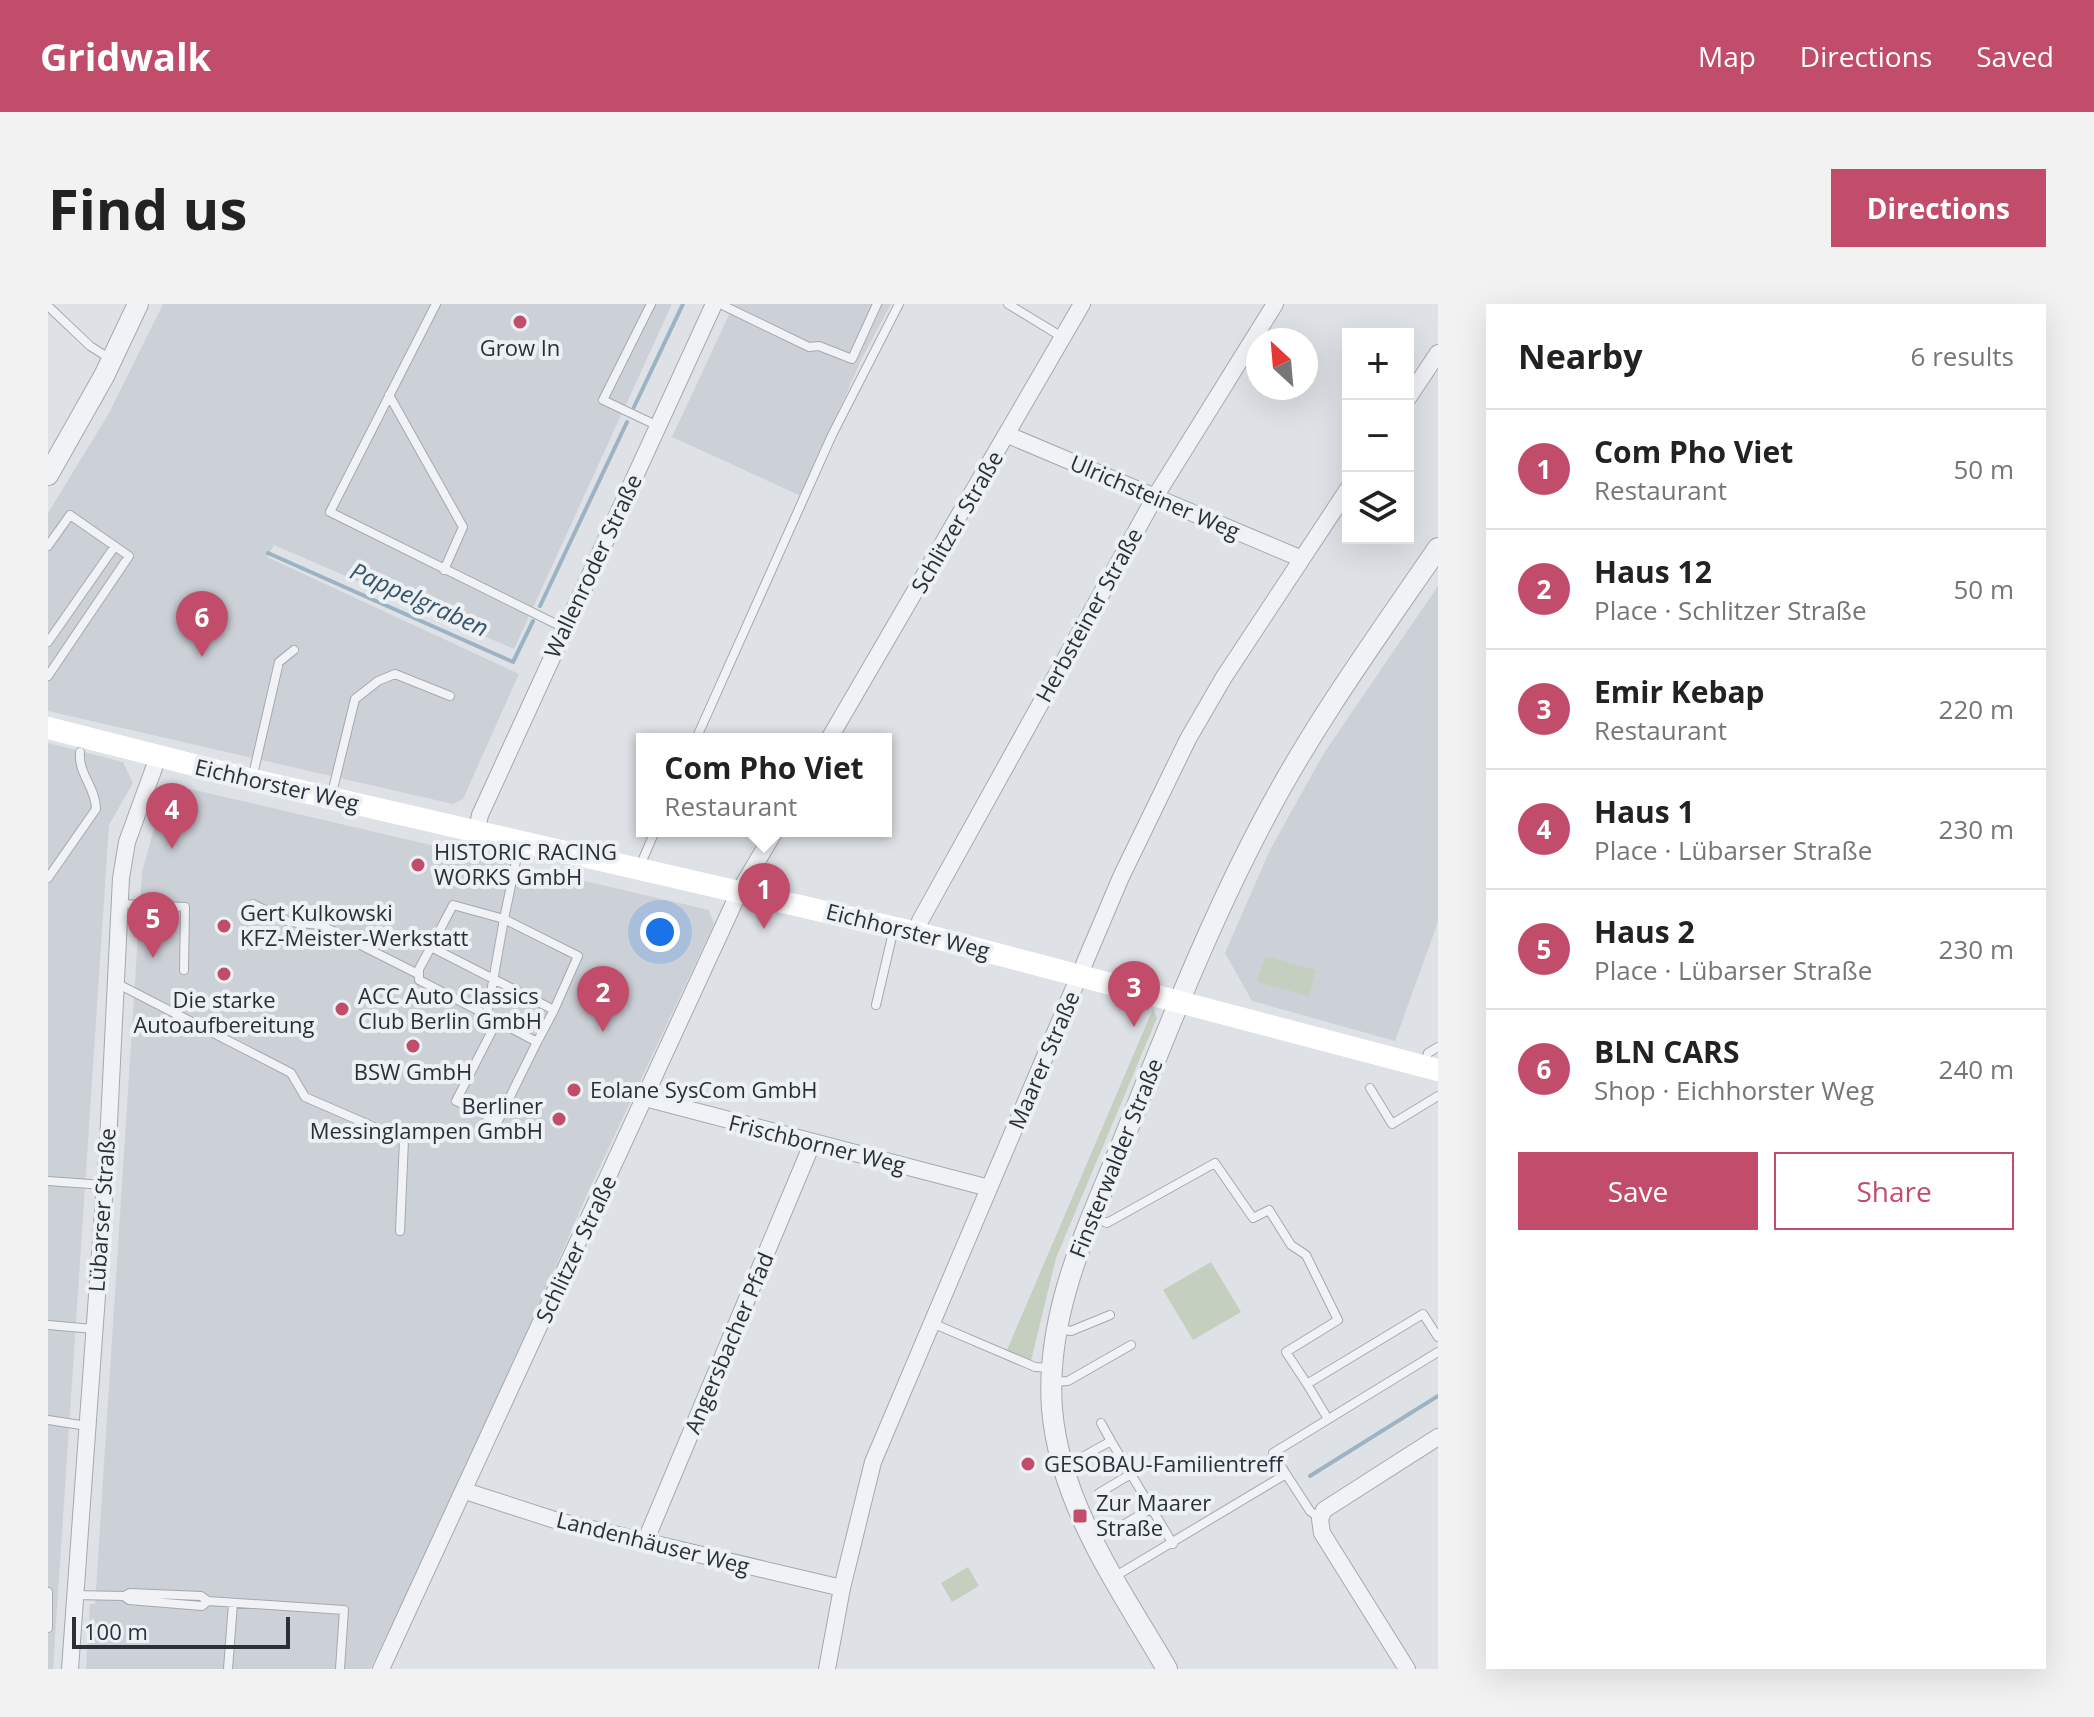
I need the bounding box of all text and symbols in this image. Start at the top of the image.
text: Gridwalk [40,30,211,82]
text: Map [1698,37,1756,75]
text: Directions [1800,37,1932,75]
text: Saved [1976,37,2054,75]
button: Directions [1831,169,2046,247]
text: Find us [48,170,247,246]
marker: Grow In [511,313,529,331]
north arrow [1246,328,1318,400]
map controls [1342,328,1414,544]
button: + [1342,328,1414,400]
place label: Grow In [480,332,560,362]
text: Nearby [1518,333,1643,379]
text: 6 results [1911,338,2014,374]
button: − [1342,400,1414,472]
text: Com Pho Viet [1594,431,1793,472]
street label: Schlitzer Straße [903,445,1009,598]
street label: Ulrichsteiner Weg [1066,447,1245,545]
text: 1 [1537,451,1551,487]
text: 50 m [1953,451,2014,487]
street label: Wallenroder Straße [536,469,648,662]
button: layers [1342,472,1414,544]
text: Restaurant [1594,472,1727,508]
street label: Herbsteiner Straße [1028,522,1149,707]
text: Haus 12 [1594,551,1712,592]
water label: Pappelgraben [345,553,494,644]
text: 2 [1537,571,1551,607]
text: 50 m [1953,571,2014,607]
pin: 6 [176,591,228,657]
text: Place · Schlitzer Straße [1594,592,1867,628]
text: Emir Kebap [1594,671,1765,712]
text: 3 [1537,691,1551,727]
text: 220 m [1939,691,2014,727]
text: Restaurant [1594,712,1727,748]
popup [636,733,892,837]
text: Com Pho Viet [664,747,864,788]
street label: Eichhorster Weg [192,751,362,817]
pin: 4 [146,783,198,849]
text: Restaurant [664,788,797,824]
text: Haus 1 [1594,791,1695,832]
text: 4 [1537,811,1551,847]
text: 230 m [1939,811,2014,847]
text: Place · Lübarser Straße [1594,832,1872,868]
place label: HISTORIC RACING WORKS GmbH [434,836,617,891]
marker: HISTORIC RACING WORKS GmbH [409,856,427,874]
pin: 1 [738,863,790,929]
pin: 5 [127,892,179,958]
street label: Eichhorster Weg [823,895,993,965]
place label: Gert Kulkowski KFZ-Meister-Werkstatt [240,897,469,952]
text: Haus 2 [1594,911,1695,952]
your location [640,912,680,952]
marker: Gert Kulkowski KFZ-Meister-Werkstatt [215,917,233,935]
text: 5 [1537,931,1551,967]
text: 230 m [1939,931,2014,967]
text: Place · Lübarser Straße [1594,952,1872,988]
pin: 3 [1108,961,1160,1027]
marker: Die starke Autoaufbereitung [215,965,233,983]
pin: 2 [577,966,629,1032]
place label: ACC Auto Classics Club Berlin GmbH [358,980,542,1035]
place label: Die starke Autoaufbereitung [133,984,315,1039]
street label: Maarer Straße [1000,986,1086,1133]
marker: ACC Auto Classics Club Berlin GmbH [333,1000,351,1018]
text: BLN CARS [1594,1031,1739,1072]
marker: BSW GmbH [404,1037,422,1055]
text: 6 [1537,1051,1551,1087]
text: 240 m [1939,1051,2014,1087]
street label: Finsterwalder Straße [1061,1053,1169,1262]
place label: BSW GmbH [354,1056,472,1086]
text: Shop · Eichhorster Weg [1594,1072,1874,1108]
place label: Eolane SysCom GmbH [590,1074,818,1104]
marker: Eolane SysCom GmbH [565,1081,583,1099]
place label: Berliner Messinglampen GmbH [310,1090,543,1145]
street label: Frischborner Weg [726,1107,909,1180]
marker: Berliner Messinglampen GmbH [550,1110,568,1128]
street label: Lübarser Straße [80,1127,122,1293]
button: Save [1518,1152,1758,1230]
button: Share [1774,1152,2014,1230]
street label: Schlitzer Straße [528,1170,622,1327]
street label: Angersbacher Pfad [676,1247,780,1438]
place label: GESOBAU-Familientreff [1044,1448,1284,1478]
marker: GESOBAU-Familientreff [1019,1455,1037,1473]
place label: Zur Maarer Straße [1096,1487,1211,1542]
street label: Landenhäuser Weg [554,1504,753,1581]
marker: Zur Maarer Straße [1071,1507,1089,1525]
scale bar [72,1613,290,1649]
text: 100 m [84,1616,148,1646]

